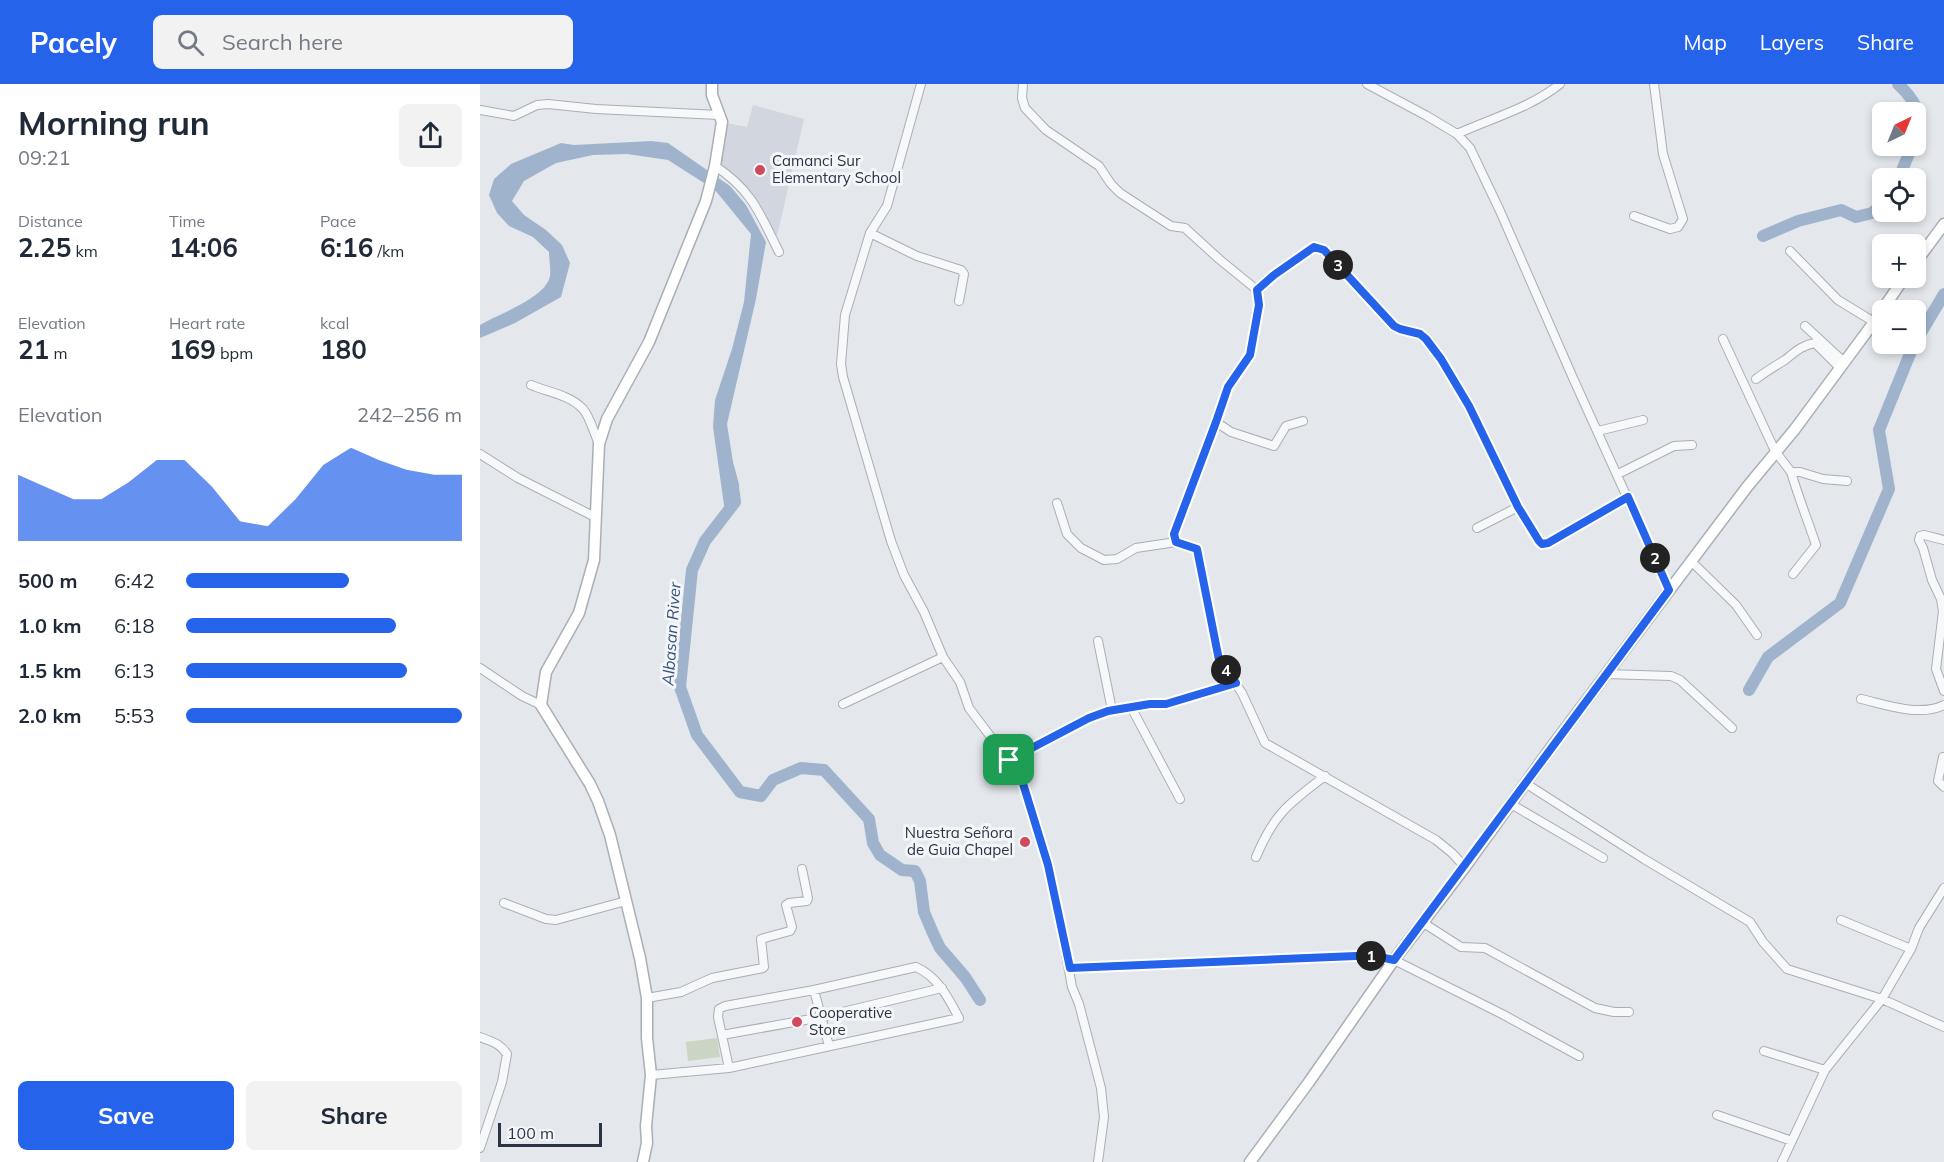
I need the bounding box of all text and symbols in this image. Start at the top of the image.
search box [153,15,573,69]
text: Pacely [30,25,117,60]
icon: search [174,26,207,59]
text: Search here [222,28,343,56]
text: Map [1684,29,1727,55]
text: Layers [1760,29,1824,55]
text: Share [1857,29,1914,55]
text: Morning run [18,102,210,143]
north arrow [1872,102,1926,156]
map controls [1872,102,1926,354]
button: share [399,104,462,167]
text: 09:21 [18,145,71,170]
place label: Camanci Sur Elementary School [772,151,901,187]
marker: Camanci Sur Elementary School [753,163,767,177]
button: locate [1872,168,1926,222]
text: Distance [18,211,83,231]
text: Time [169,211,205,231]
text: Pace [320,211,356,231]
text: 2.25 [18,231,71,264]
text: 14:06 [169,231,238,264]
text: 6:16 [320,231,373,264]
button: + [1872,234,1926,288]
text: km [71,241,98,261]
text: /km [373,241,404,261]
pin: 3 [1323,250,1353,280]
text: 3 [1333,255,1343,275]
button: − [1872,300,1926,354]
text: Elevation [18,313,86,333]
text: Heart rate [169,313,245,333]
text: kcal [320,313,349,333]
text: 21 [18,333,49,366]
text: 169 [169,333,216,366]
text: 180 [320,333,367,366]
text: m [49,343,67,363]
text: bpm [216,343,253,363]
text: Elevation [18,402,103,427]
text: 242–256 m [357,402,462,427]
pin: 2 [1640,543,1670,573]
text: 2 [1650,548,1660,568]
text: 500 m [18,568,77,593]
text: 6:42 [114,568,155,593]
water label: Albasan River [657,580,685,687]
text: 1.0 km [18,613,81,638]
text: 6:18 [114,613,155,638]
pin: 4 [1211,655,1241,685]
text: 1.5 km [18,658,81,683]
text: 6:13 [114,658,155,683]
text: 4 [1221,660,1231,680]
text: 2.0 km [18,703,81,728]
text: 5:53 [114,703,155,728]
pin [983,734,1034,785]
icon: arrive [992,743,1025,776]
place label: Nuestra Señora de Guia Chapel [905,823,1013,859]
marker: Nuestra Señora de Guia Chapel [1018,835,1032,849]
pin: 1 [1356,941,1386,971]
text: 1 [1366,946,1376,966]
place label: Cooperative Store [809,1003,892,1039]
marker: Cooperative Store [790,1015,804,1029]
button: Save [18,1081,234,1150]
button: Share [246,1081,462,1150]
scale bar [498,1120,602,1148]
text: 100 m [507,1123,554,1143]

